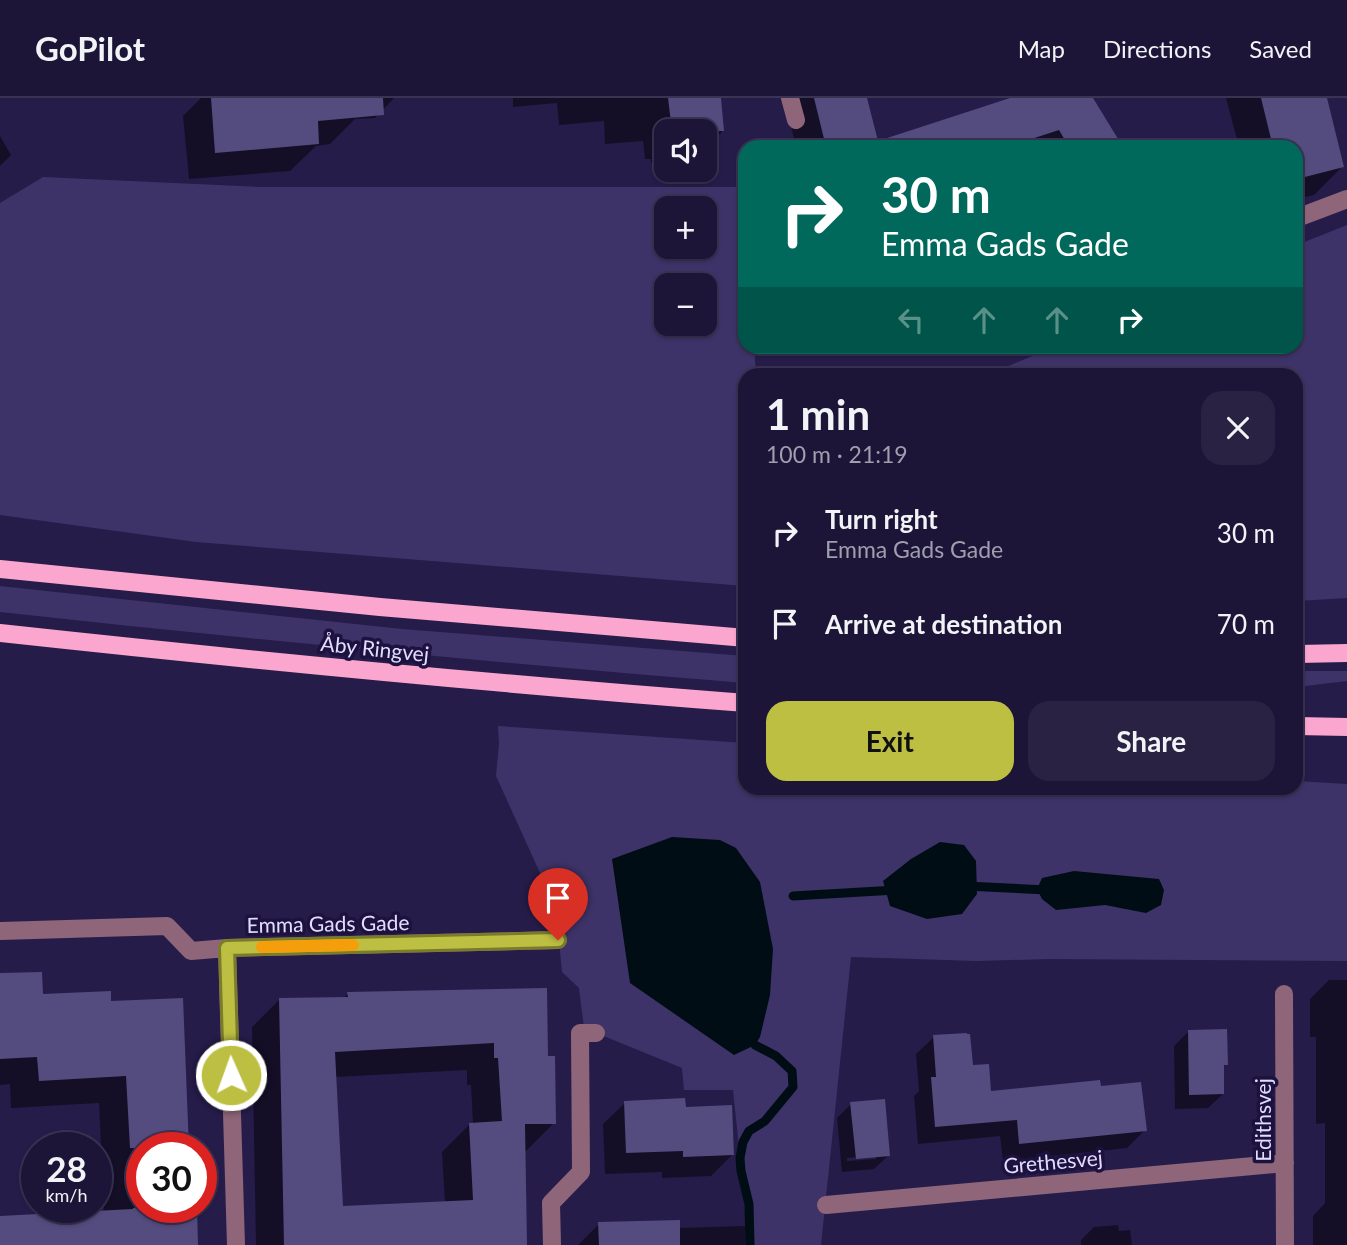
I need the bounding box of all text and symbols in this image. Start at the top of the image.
text: GoPilot [35,28,145,68]
text: Map [1018,34,1065,63]
text: Directions [1103,34,1211,63]
text: Saved [1249,34,1312,63]
map controls [654,119,717,336]
button: sound [654,119,717,182]
text: 30 m [881,165,991,223]
icon: right [766,168,857,259]
button: + [654,196,717,259]
text: Emma Gads Gade [881,224,1129,263]
button: − [654,273,717,336]
icon: left [892,301,930,339]
icon: ahead [965,301,1003,339]
icon: ahead [1038,301,1076,339]
icon: right [1111,301,1149,339]
text: 1 min [766,389,870,439]
button: close [1201,391,1275,465]
text: 100 m · 21:19 [766,440,908,468]
text: Turn right [825,503,938,535]
icon: right [766,514,804,552]
text: 30 m [1217,517,1275,549]
text: Emma Gads Gade [825,535,1003,563]
icon: arrive [766,605,804,643]
text: Arrive at destination [825,608,1062,640]
text: 70 m [1217,608,1275,640]
street label: Åby Ringvej [320,630,430,666]
button: Exit [766,701,1014,781]
button: Share [1028,701,1275,781]
pin [528,868,588,940]
icon: arrive [539,879,577,917]
street label: Emma Gads Gade [246,909,410,937]
position arrow [194,1038,268,1112]
street label: Edithsvej [1250,1078,1275,1162]
speed limit sign: 30 [126,1132,217,1223]
street label: Grethesvej [1002,1144,1104,1178]
text: 28 [46,1147,87,1189]
text: km/h [45,1184,88,1206]

